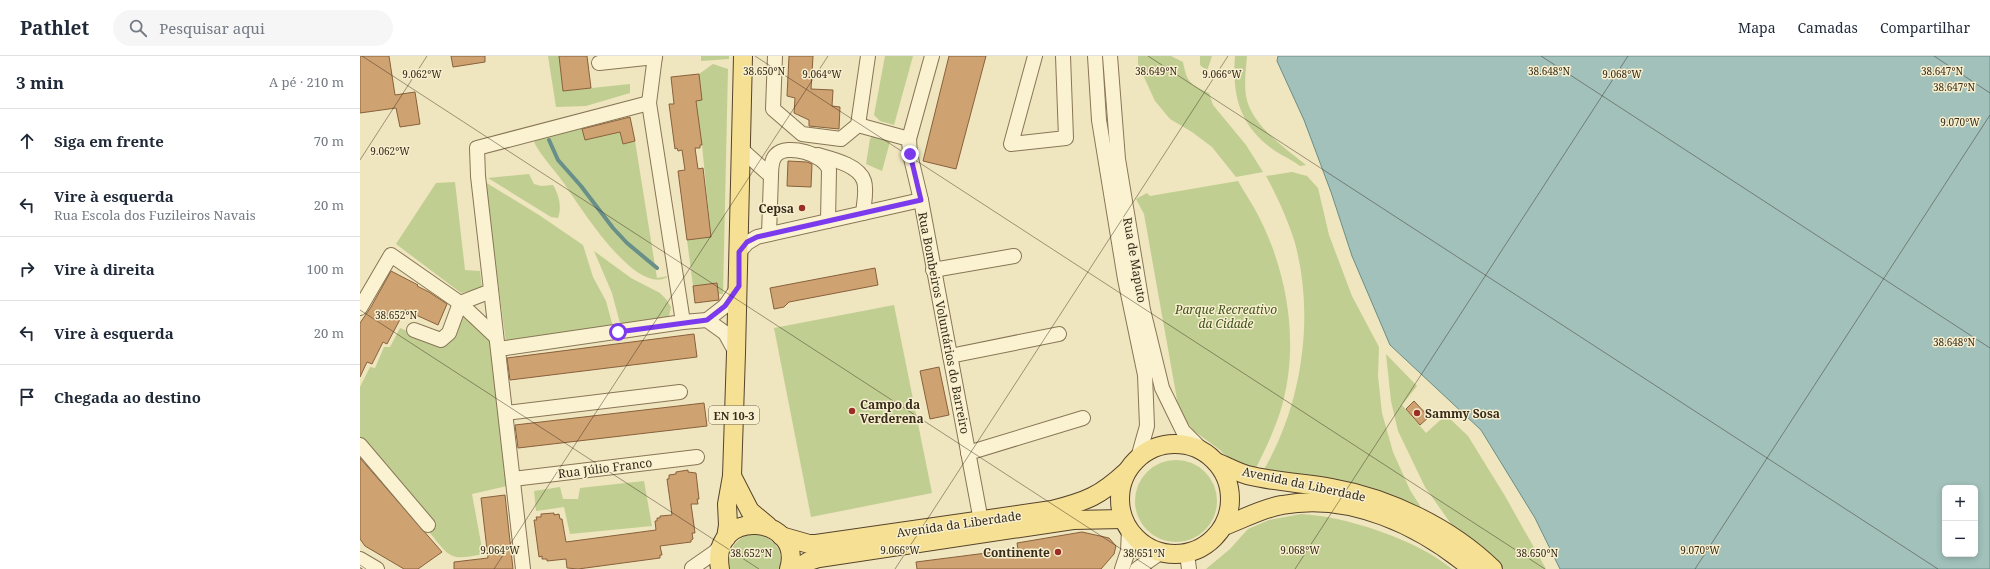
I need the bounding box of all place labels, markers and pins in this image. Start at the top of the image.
place label: Cepsa [758,200,794,217]
marker: Cepsa [797,203,807,213]
place label: Campo da Verderena [860,396,924,427]
place label: Sammy Sosa [1425,405,1500,422]
marker: Campo da Verderena [847,406,857,416]
marker: Sammy Sosa [1412,408,1422,418]
place label: Continente [983,544,1050,561]
marker: Continente [1053,547,1063,557]

